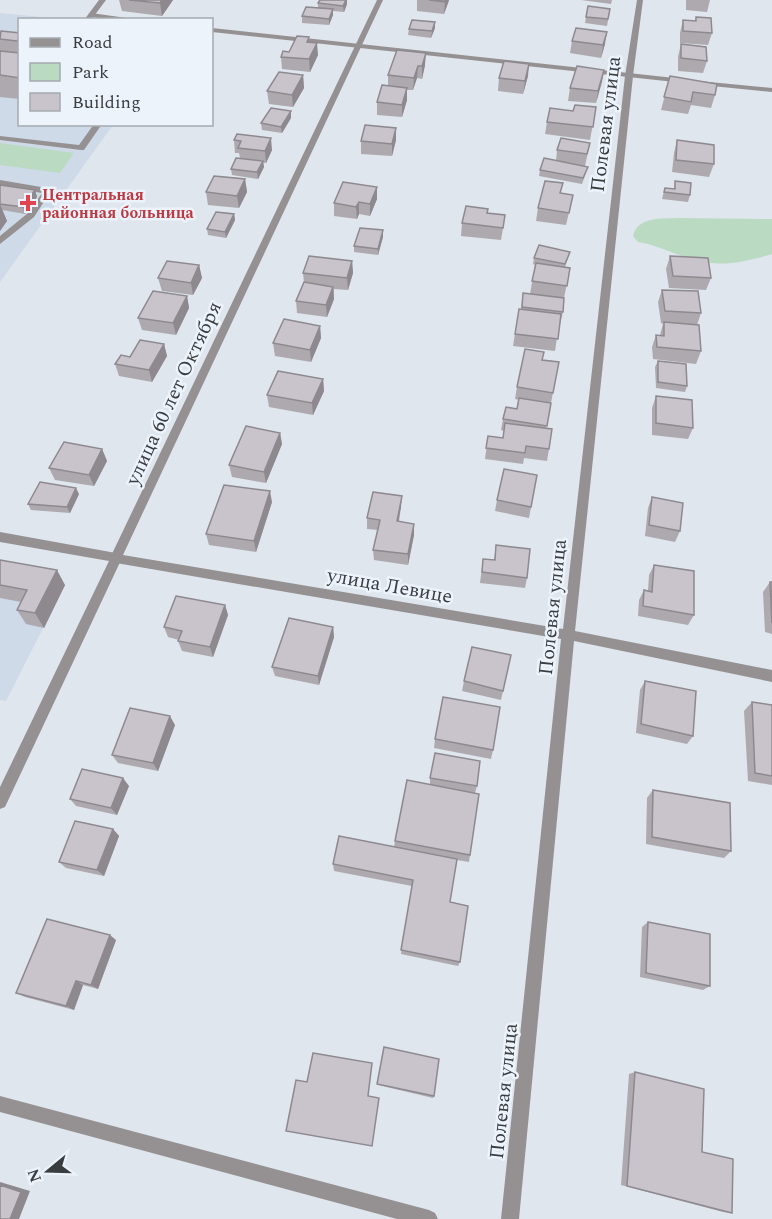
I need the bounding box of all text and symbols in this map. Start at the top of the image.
legend [18,18,213,126]
text: Road [72,29,113,56]
street label: Полевая улица [583,54,629,194]
text: Park [72,59,109,86]
text: Building [72,89,141,116]
place label: Центральная районная больница [42,183,195,225]
marker: Центральная районная больница [19,194,37,212]
street label: улица 60 лет Октября [118,297,230,491]
street label: Полевая улица [531,537,575,677]
street label: улица Левице [324,560,455,612]
street label: Полевая улица [482,1021,526,1161]
north arrow [18,1141,78,1201]
text: N [21,1165,48,1186]

